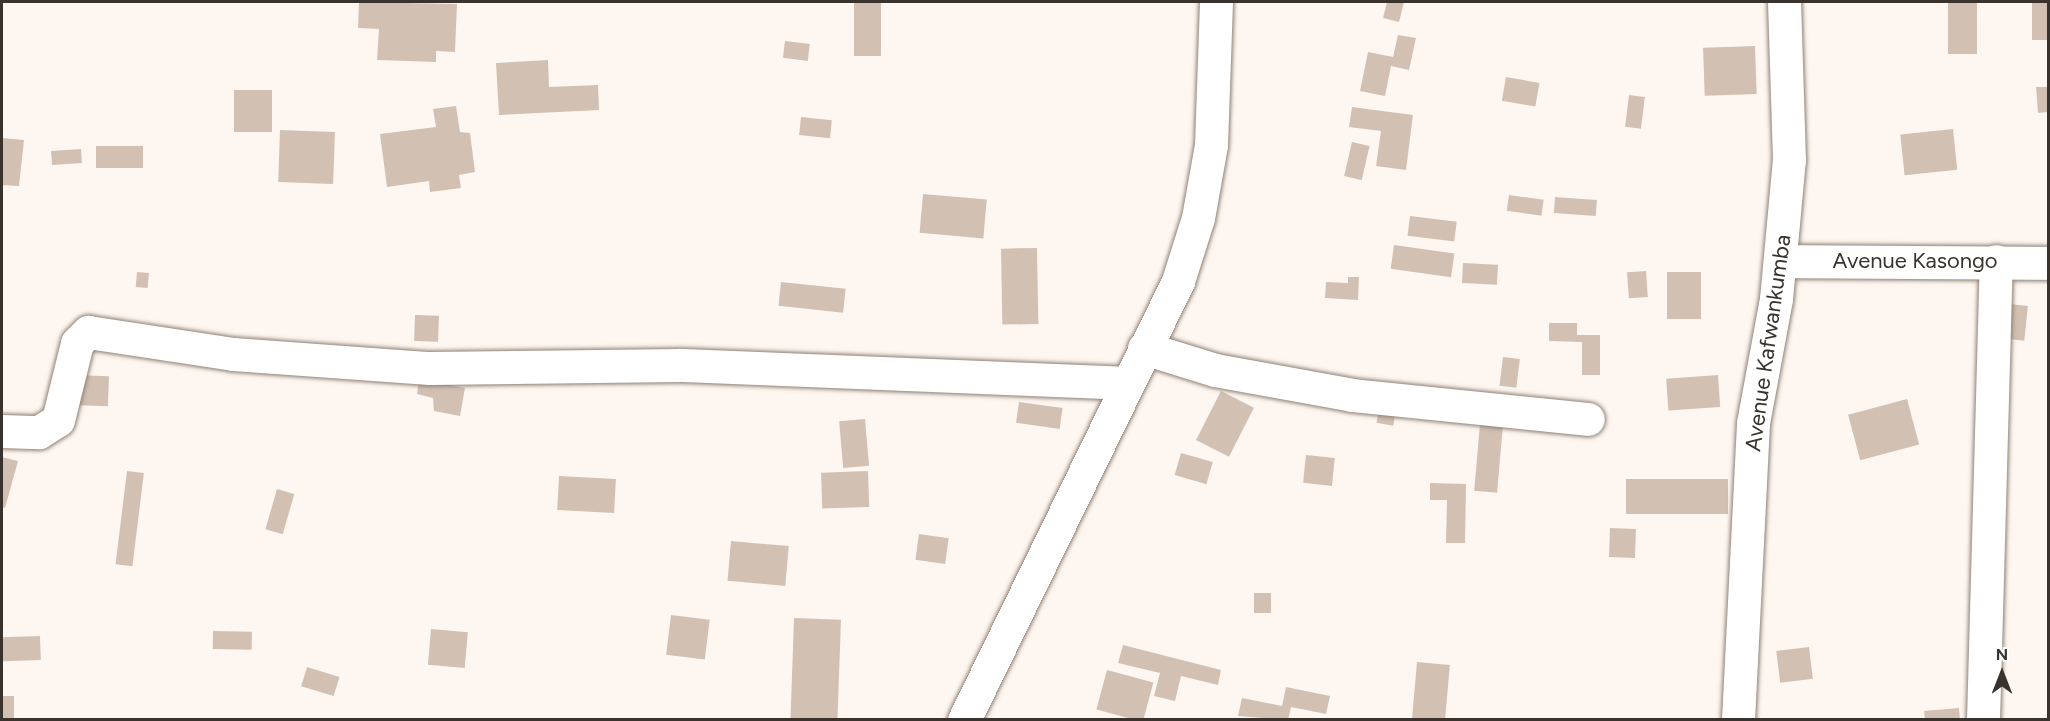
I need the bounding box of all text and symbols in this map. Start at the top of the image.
street label: Avenue Kafwankumba [1740,233,1796,453]
street label: Avenue Kasongo [1832,248,1998,274]
north arrow [1972,643,2032,703]
text: N [1996,645,2008,664]

